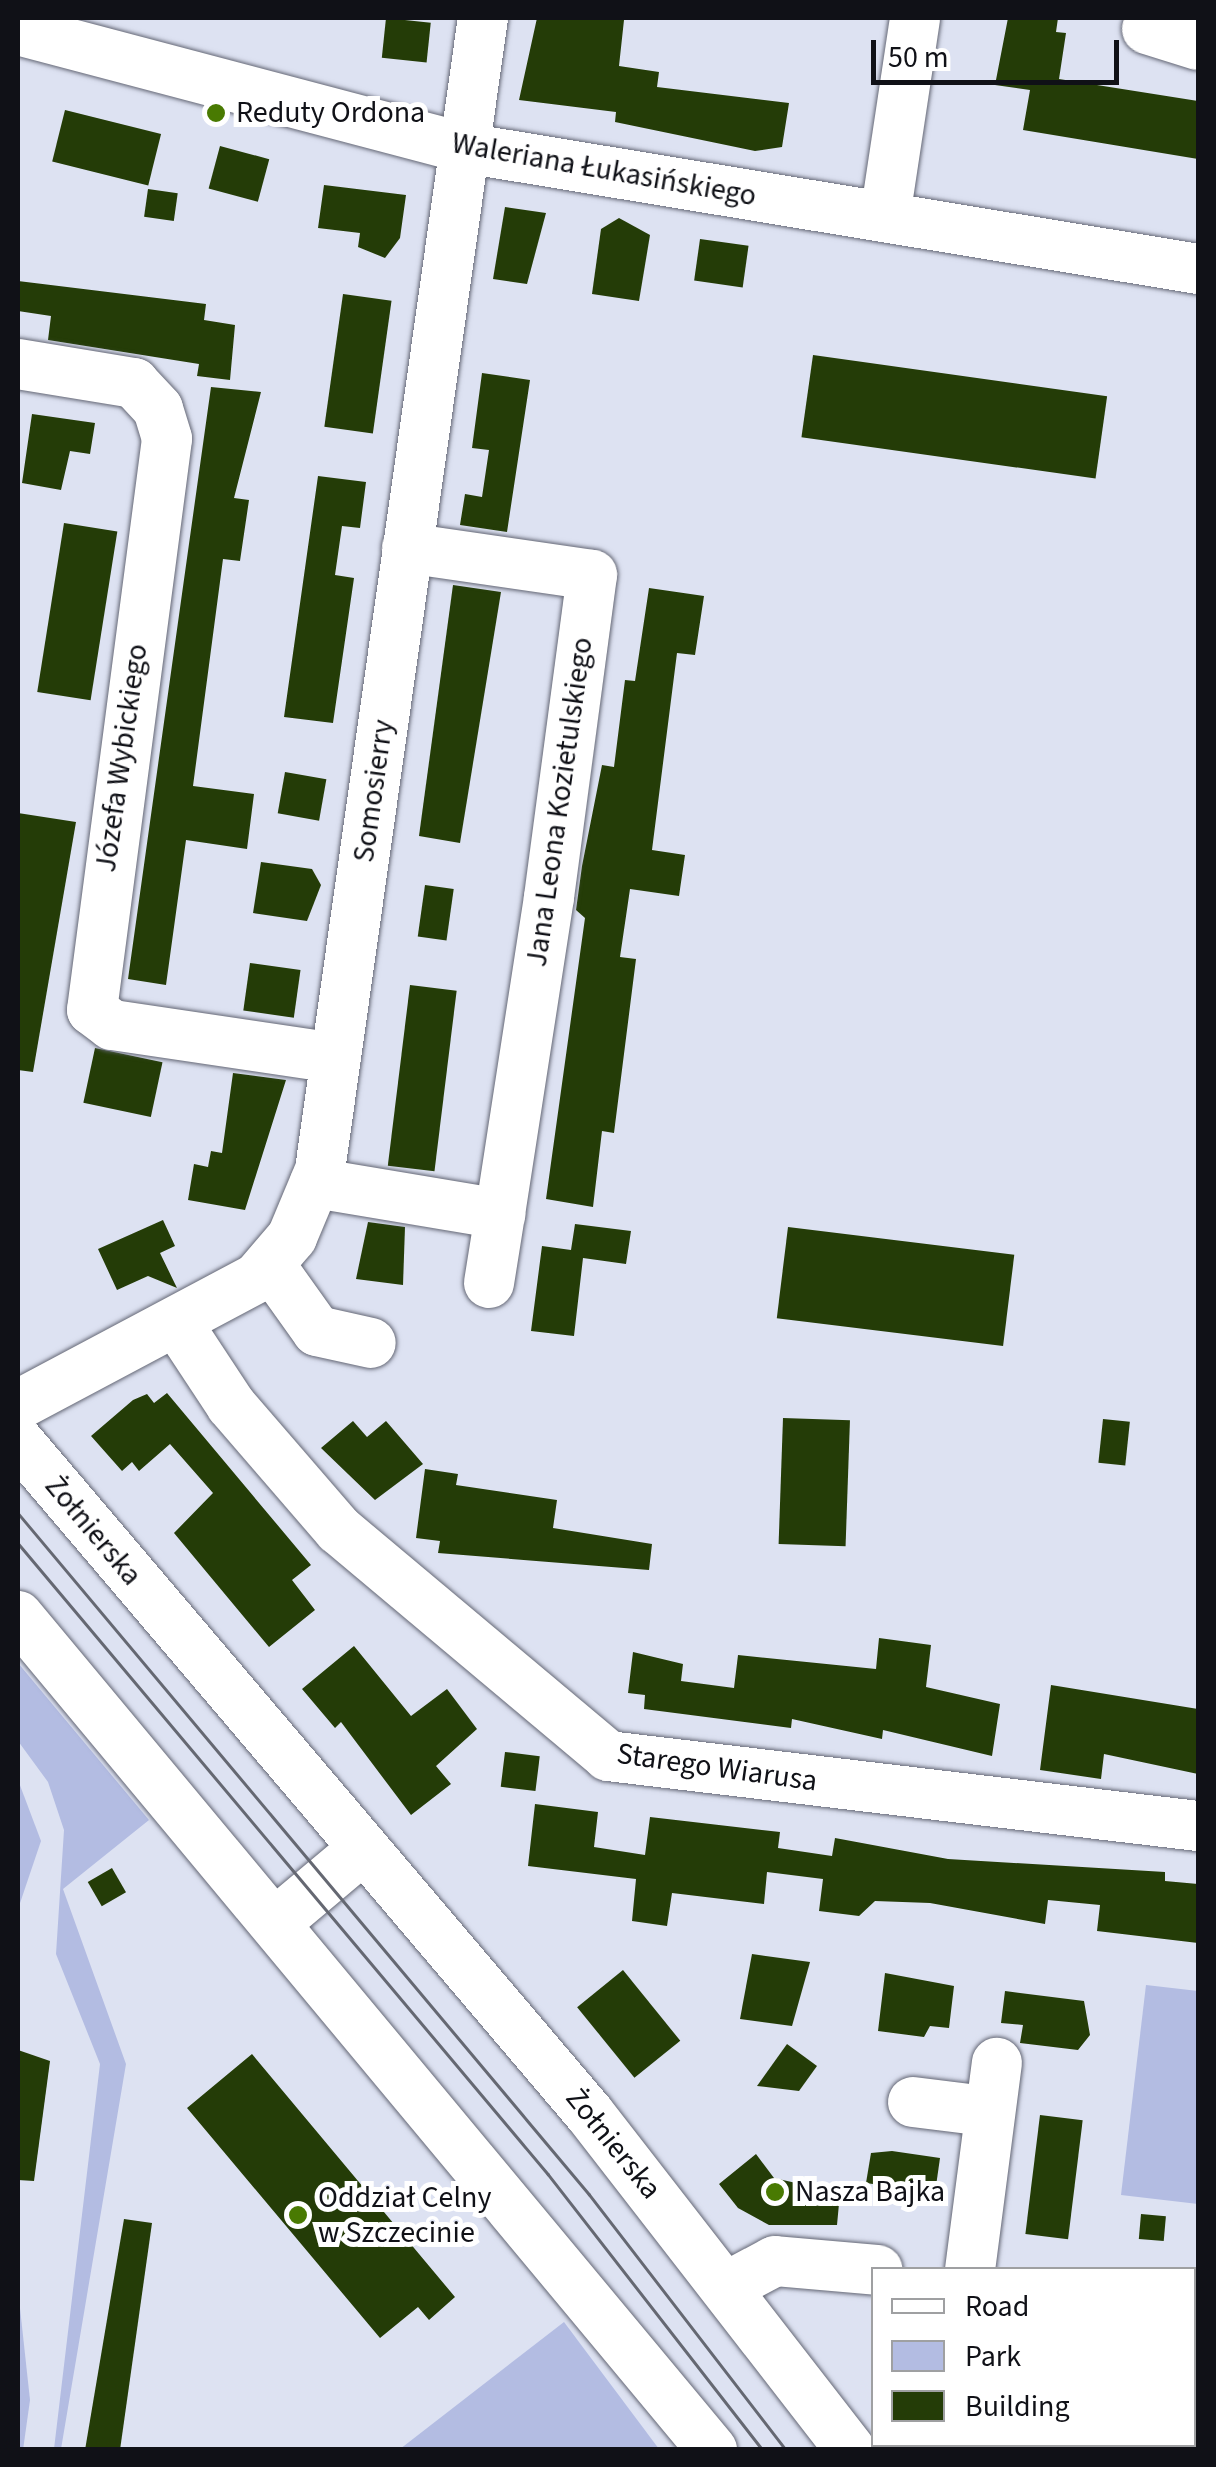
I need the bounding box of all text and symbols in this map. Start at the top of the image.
scale bar [876,20,1124,82]
text: 50 m [888,36,949,79]
place label: Reduty Ordona [236,95,425,131]
marker: Reduty Ordona [205,102,227,124]
street label: Waleriana Łukasińskiego [449,125,759,215]
street label: Jana Leona Kozietulskiego [519,635,601,969]
street label: Józefa Wybickiego [88,642,156,874]
street label: Somosierry [346,717,402,865]
street label: Żołnierska [37,1469,149,1593]
street label: Starego Wiarusa [614,1736,820,1800]
street label: Żołnierska [557,2081,669,2207]
place label: Nasza Bajka [795,2174,945,2210]
place label: Oddział Celny w Szczecinie [318,2180,491,2250]
marker: Nasza Bajka [764,2181,786,2203]
marker: Oddział Celny w Szczecinie [287,2204,309,2226]
legend [871,2267,1196,2447]
text: Road [965,2285,1029,2328]
text: Park [965,2335,1021,2378]
text: Building [965,2385,1070,2428]

